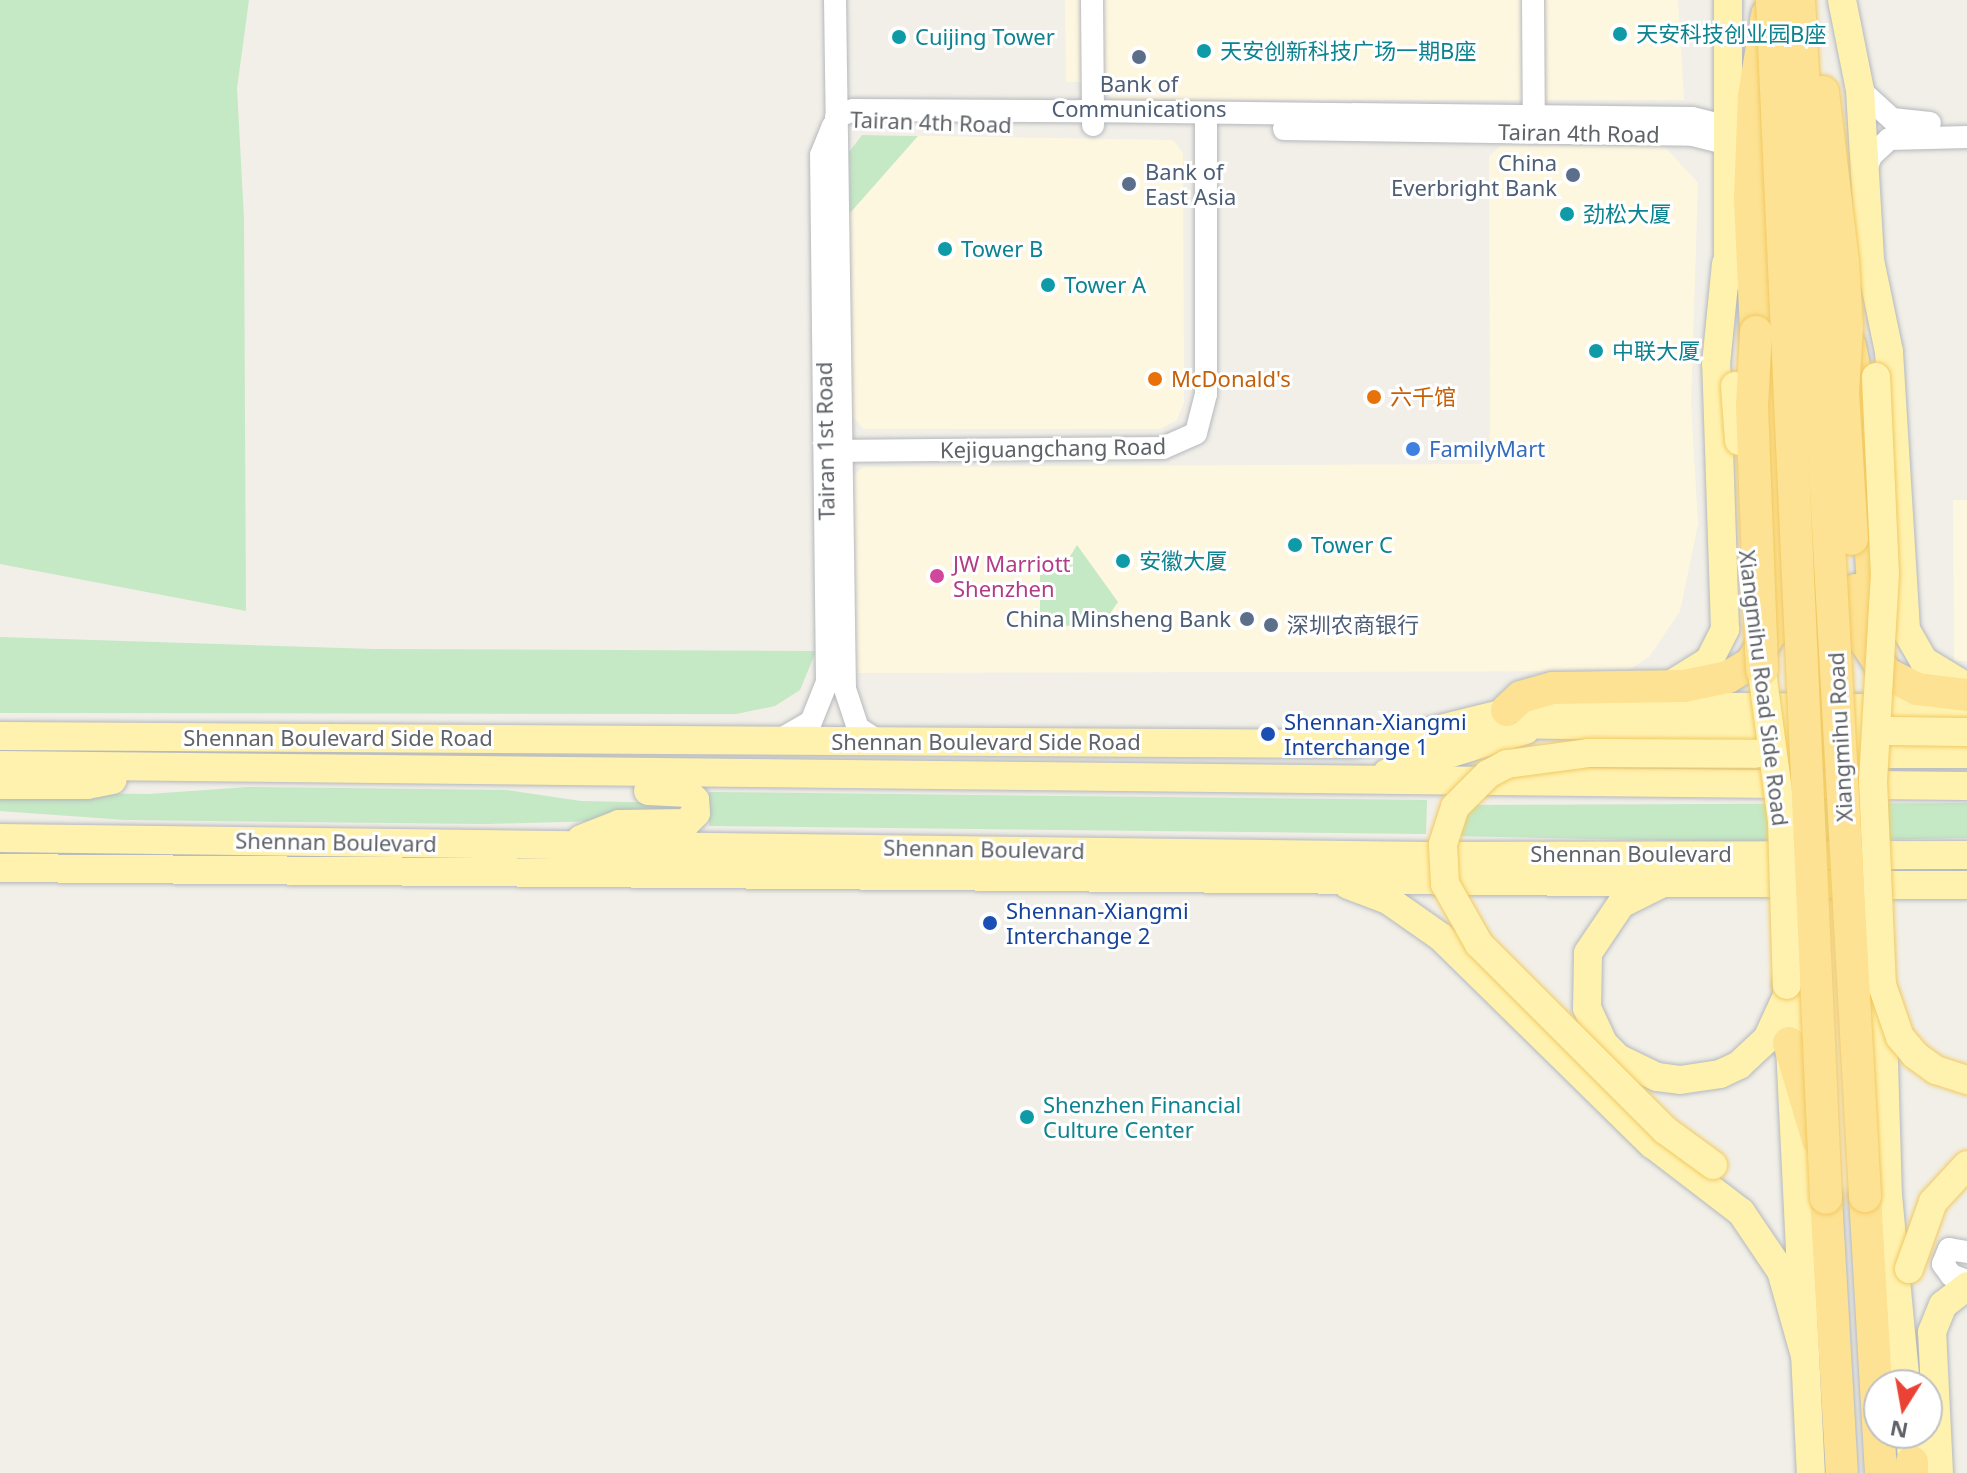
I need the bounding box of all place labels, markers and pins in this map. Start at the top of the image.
place label: 天安科技创业园B座 [1636,21,1826,47]
place label: Cuijing Tower [915,24,1055,50]
marker: 天安科技创业园B座 [1611,25,1629,43]
marker: Cuijing Tower [890,28,908,46]
place label: 天安创新科技广场一期B座 [1220,38,1476,64]
marker: 天安创新科技广场一期B座 [1195,42,1213,60]
marker: Bank of Communications [1130,48,1148,66]
place label: Bank of Communications [1051,70,1227,122]
place label: China Everbright Bank [1391,149,1557,200]
place label: Bank of East Asia [1145,158,1236,210]
marker: China Everbright Bank [1564,166,1582,184]
marker: Bank of East Asia [1120,175,1138,193]
place label: 劲松大厦 [1583,201,1671,227]
marker: 劲松大厦 [1558,205,1576,223]
place label: Tower B [961,236,1043,262]
marker: Tower B [936,240,954,258]
place label: Tower A [1064,272,1146,298]
marker: Tower A [1039,276,1057,294]
place label: 中联大厦 [1612,338,1700,364]
marker: 中联大厦 [1587,342,1605,360]
place label: McDonald's [1171,366,1291,392]
marker: McDonald's [1146,370,1164,388]
place label: 六千馆 [1390,384,1456,410]
marker: 六千馆 [1365,388,1383,406]
place label: FamilyMart [1429,436,1545,462]
marker: FamilyMart [1404,440,1422,458]
place label: Tower C [1311,532,1393,558]
marker: Tower C [1286,536,1304,554]
place label: 安徽大厦 [1139,548,1227,574]
place label: JW Marriott Shenzhen [953,550,1071,602]
marker: 安徽大厦 [1114,552,1132,570]
marker: JW Marriott Shenzhen [928,567,946,585]
place label: China Minsheng Bank [1006,606,1231,632]
marker: China Minsheng Bank [1238,610,1256,628]
place label: 深圳农商银行 [1287,612,1419,638]
marker: 深圳农商银行 [1262,616,1280,634]
place label: Shennan-Xiangmi Interchange 1 [1284,708,1467,760]
marker: Shennan-Xiangmi Interchange 1 [1259,725,1277,743]
place label: Shennan-Xiangmi Interchange 2 [1006,897,1189,948]
marker: Shennan-Xiangmi Interchange 2 [981,914,999,932]
place label: Shenzhen Financial Culture Center [1043,1091,1241,1142]
marker: Shenzhen Financial Culture Center [1018,1108,1036,1126]

